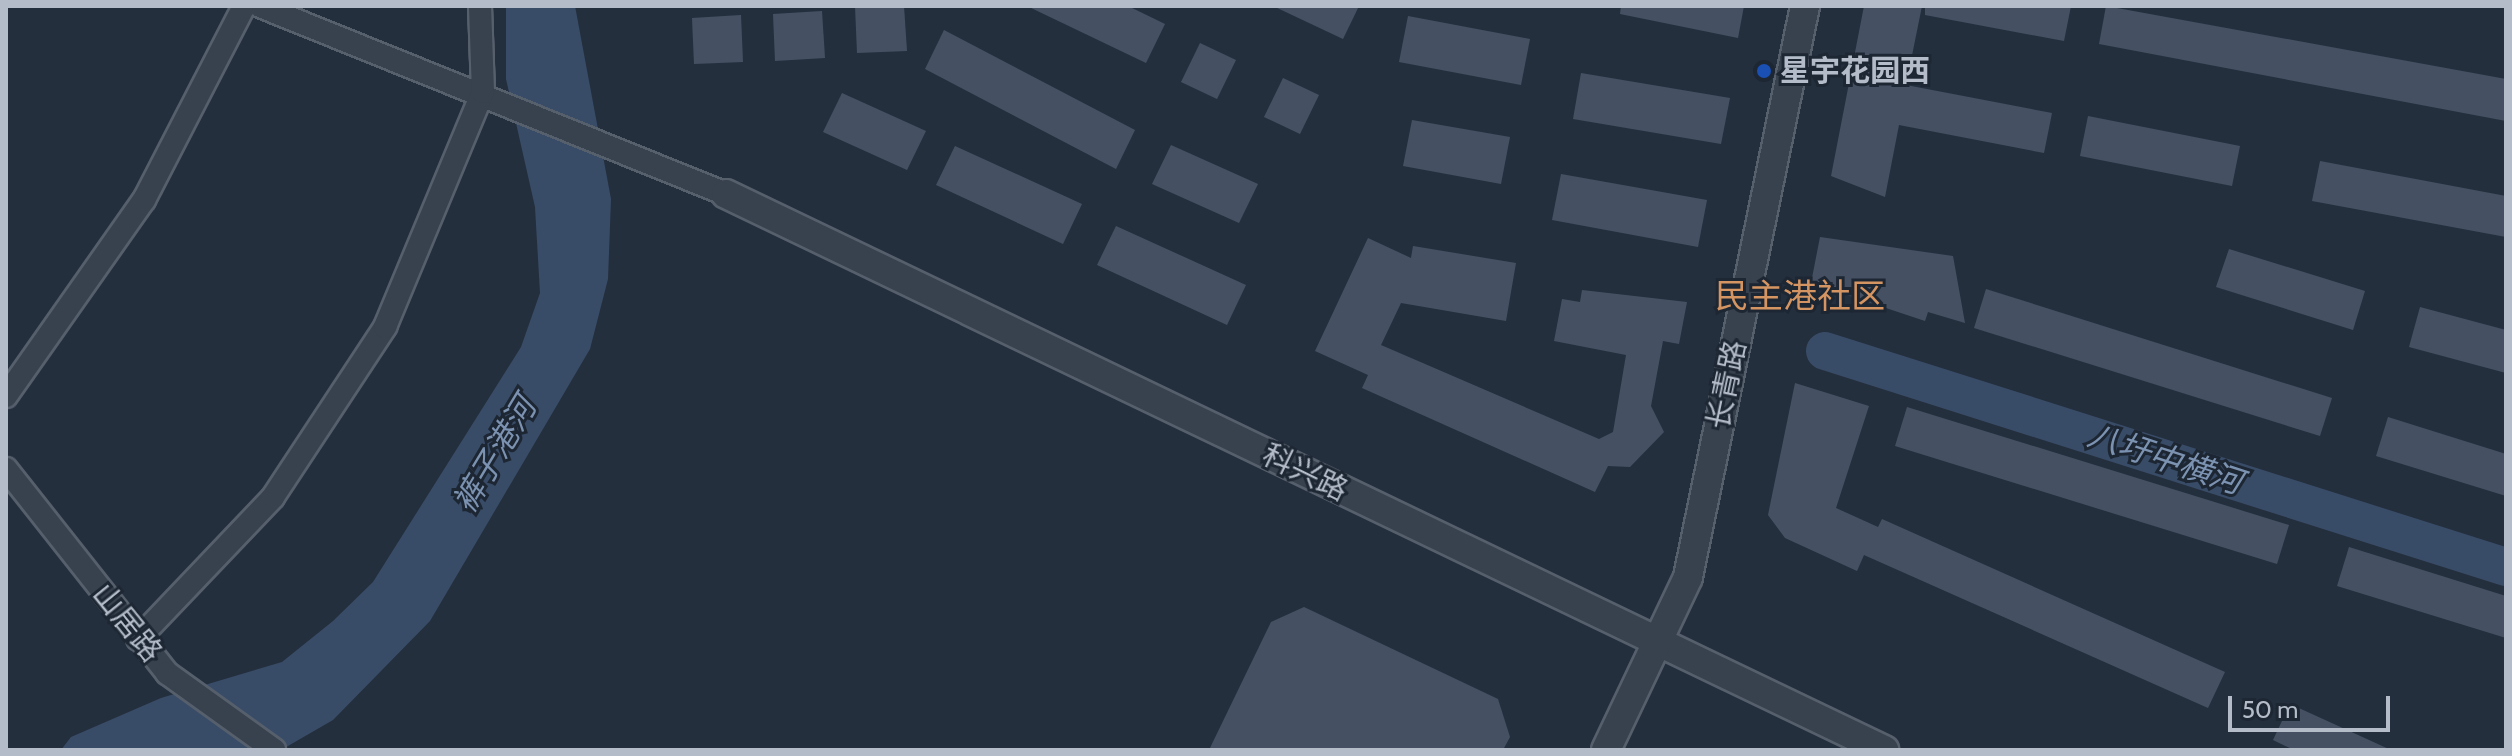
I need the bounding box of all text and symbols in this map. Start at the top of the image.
place label: 星宇花园西 [1780,53,1930,89]
marker: 星宇花园西 [1755,62,1773,80]
district label: 民主港社区 [1715,277,1885,317]
street label: 长青路 [1700,337,1754,433]
water label: 裤子港河 [446,390,544,520]
water label: 八圩中横河 [2083,416,2247,502]
street label: 科兴路 [1257,437,1353,509]
street label: 山居路 [85,577,169,669]
scale bar [2232,680,2394,730]
text: 50 m [2242,695,2298,724]

